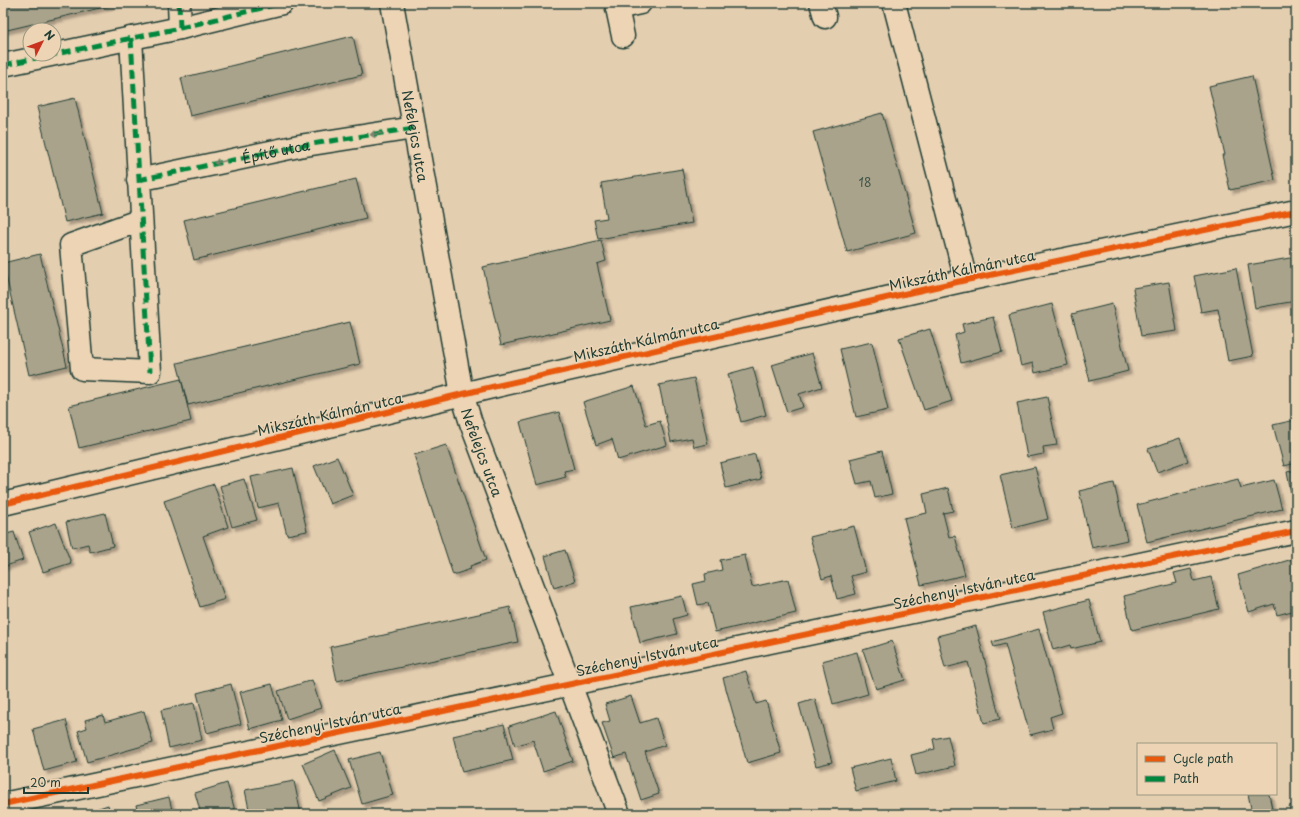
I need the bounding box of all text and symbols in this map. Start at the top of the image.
north arrow [22,22,62,62]
text: N [41,26,59,44]
street label: Nefelejcs utca [397,88,434,184]
one-way arrow [369,130,382,138]
street label: Építő utca [240,134,312,168]
one-way arrow [214,159,227,167]
house number: 18 [859,173,871,191]
street label: Mikszáth Kálmán utca [887,244,1037,296]
street label: Mikszáth Kálmán utca [571,313,721,367]
street label: Mikszáth Kálmán utca [255,387,405,441]
street label: Nefelejcs utca [456,405,509,500]
street label: Széchenyi István utca [891,564,1037,614]
street label: Széchenyi István utca [574,631,720,681]
street label: Széchenyi István utca [257,698,403,748]
legend [1137,743,1277,795]
text: Cycle path [1173,749,1234,767]
scale bar [24,769,88,795]
text: Path [1173,769,1199,787]
text: 20 m [30,773,61,791]

